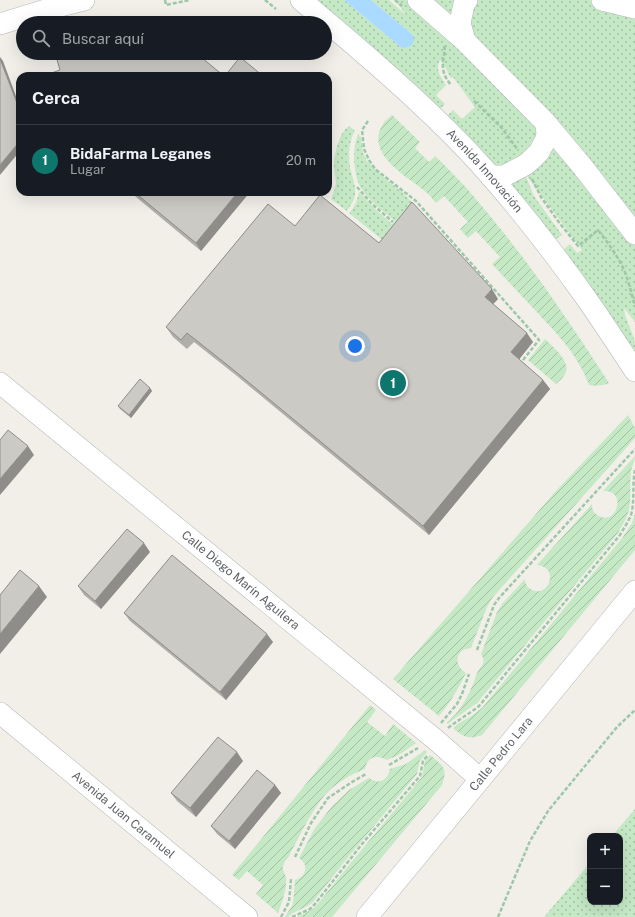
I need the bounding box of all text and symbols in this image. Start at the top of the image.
search box [16,16,332,60]
icon: search [30,27,52,49]
text: Buscar aquí [62,30,144,47]
text: Cerca [32,88,80,108]
street label: Avenida Innovación [444,126,525,215]
text: BidaFarma Leganes [70,145,211,162]
text: 1 [42,153,48,168]
text: 20 m [286,153,316,168]
text: Lugar [70,162,105,177]
your location [345,336,365,356]
pin: 1 [380,368,406,398]
street label: Calle Diego Marín Aguilera [179,528,302,632]
street label: Calle Pedro Lara [466,714,536,794]
street label: Avenida Juan Caramuel [69,768,178,862]
map controls [587,833,623,905]
button: + [587,833,623,869]
button: − [587,869,623,905]

